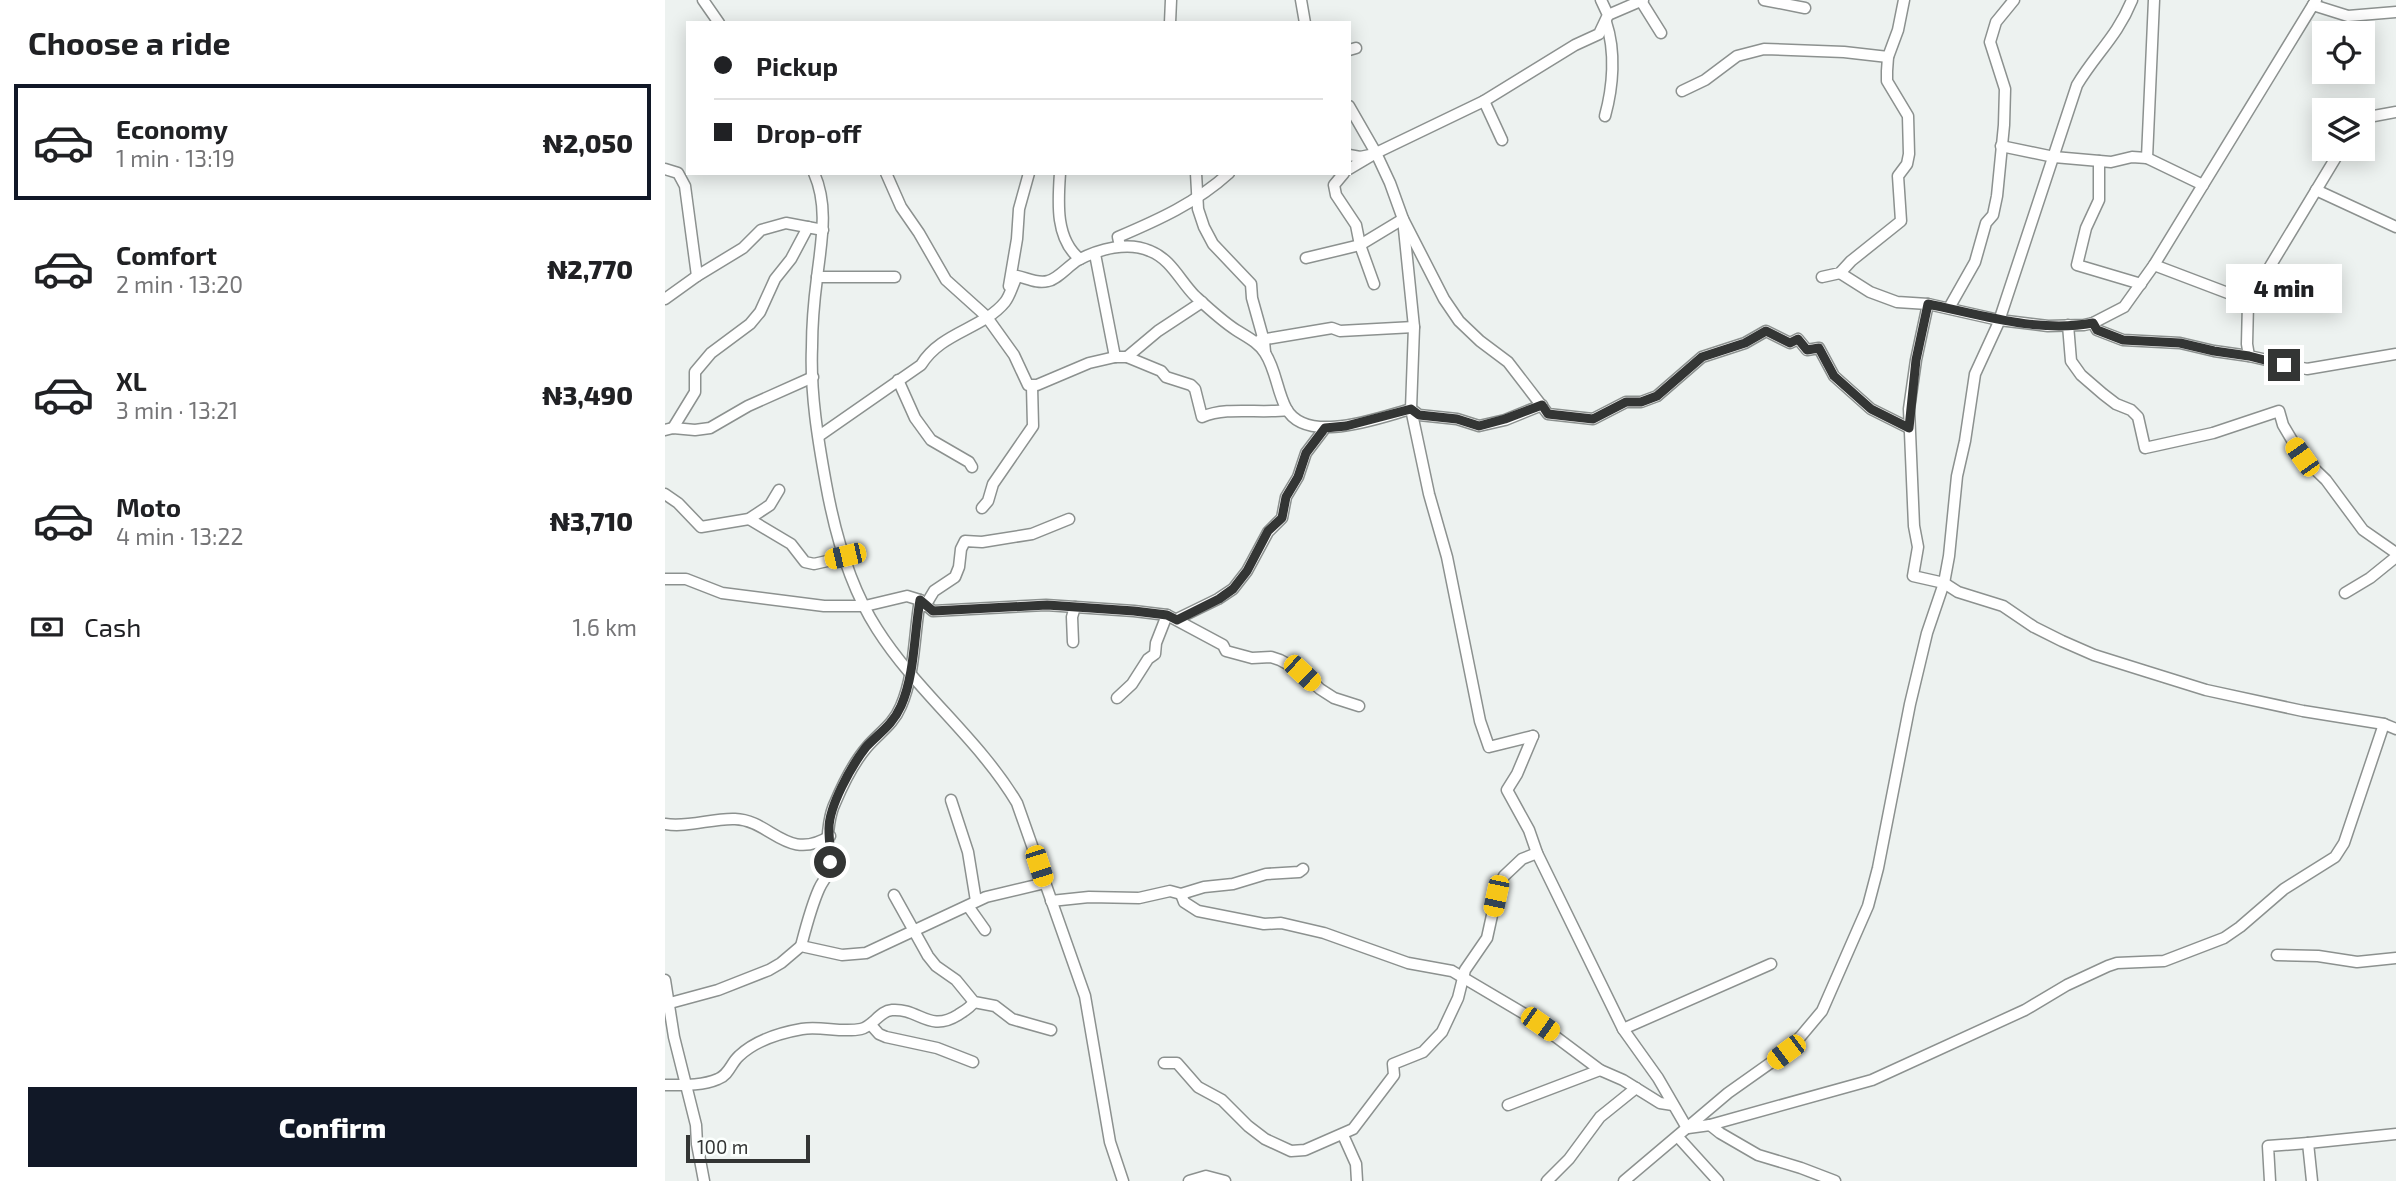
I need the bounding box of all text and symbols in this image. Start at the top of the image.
map controls [2312,21,2375,161]
button: locate [2312,21,2375,84]
text: Choose a ride [28,23,231,61]
text: Pickup [756,50,838,81]
button: layers [2312,98,2375,161]
icon: car [32,111,95,174]
text: Economy [116,113,228,144]
text: Drop-off [756,117,861,148]
text: ₦2,050 [543,127,633,158]
text: 1 min · 13:19 [116,144,235,172]
icon: car [32,237,95,300]
text: Comfort [116,239,217,270]
text: ₦2,770 [547,253,633,284]
callout: 4 min [2226,264,2342,312]
text: 2 min · 13:20 [116,270,243,298]
text: 4 min [2254,274,2314,302]
route end [2268,349,2300,381]
icon: car [32,363,95,426]
text: XL [116,365,147,396]
text: ₦3,490 [542,379,633,410]
text: 3 min · 13:21 [116,396,238,424]
car [2282,434,2323,480]
icon: car [32,489,95,552]
text: Moto [116,491,181,522]
text: ₦3,710 [550,505,633,536]
text: 4 min · 13:22 [116,522,243,550]
car [823,541,868,571]
icon: cash [28,608,66,646]
text: Cash [84,611,141,642]
text: 1.6 km [572,613,637,641]
car [1280,651,1325,695]
car [1023,843,1056,889]
route start [814,846,846,878]
car [1482,873,1511,919]
car [1517,1003,1564,1045]
car [1763,1031,1810,1073]
button: Confirm [28,1087,637,1167]
scale bar [686,1132,810,1164]
text: 100 m [697,1135,748,1158]

